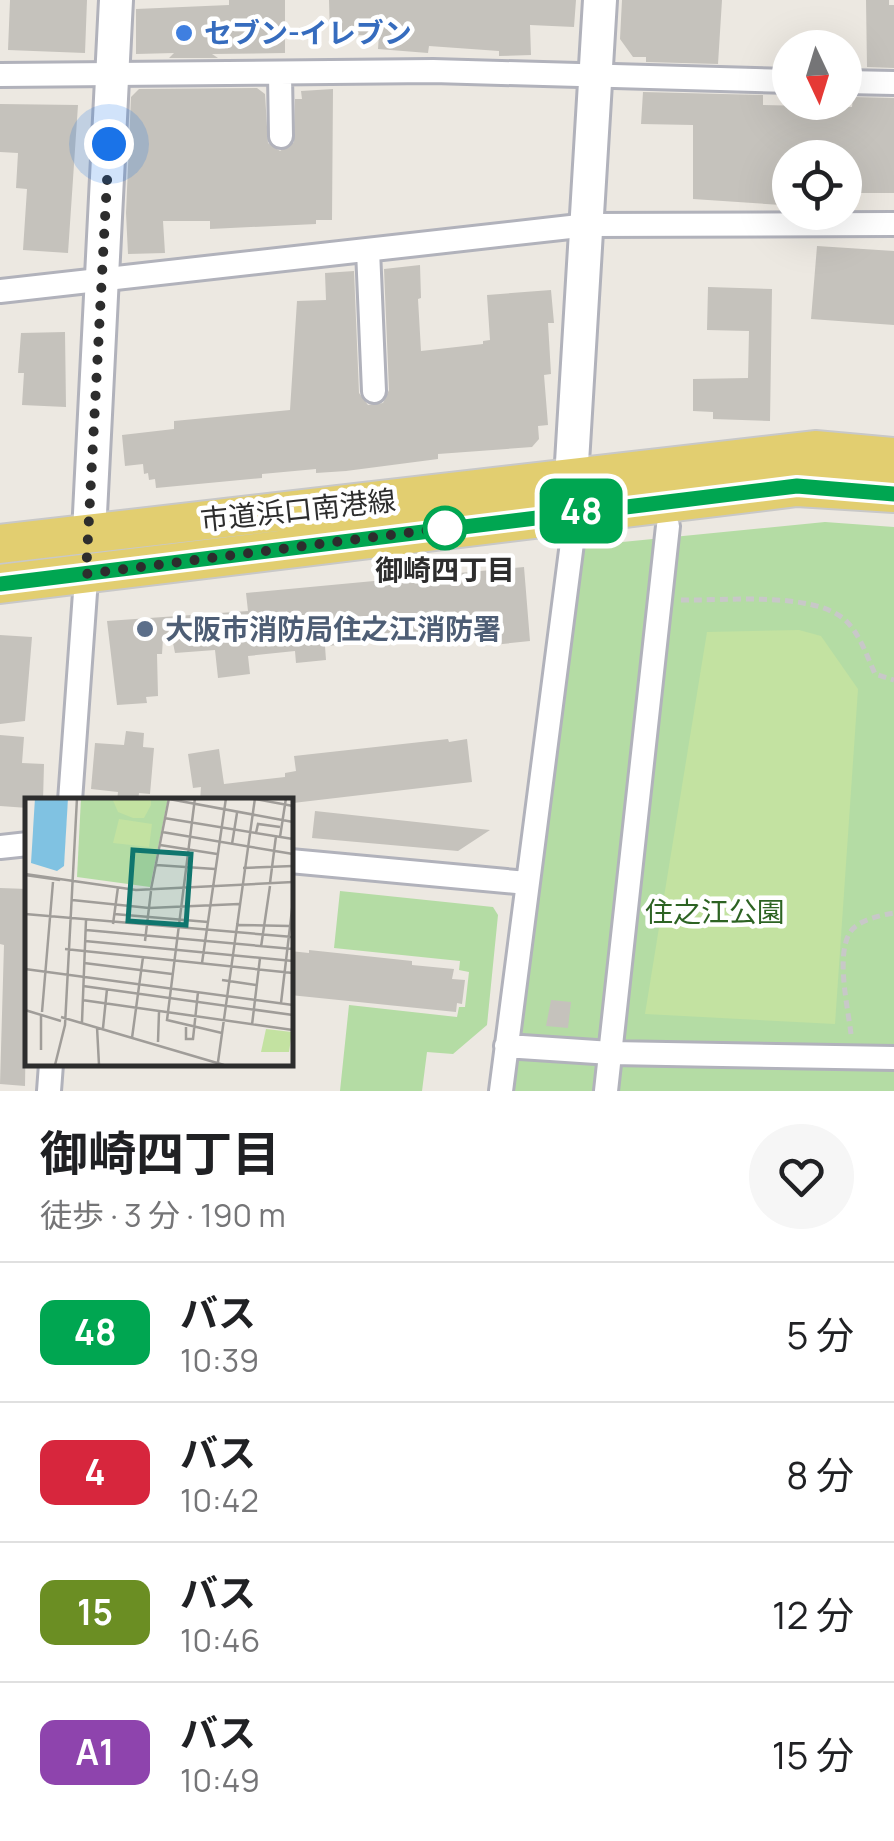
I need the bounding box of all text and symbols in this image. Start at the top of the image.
place label: セブン-イレブン [204,13,412,51]
marker: セブン-イレブン [173,22,195,44]
north arrow [772,30,862,120]
map controls [772,30,862,230]
your location [84,119,134,169]
button: locate [772,140,862,230]
line badge: 48 [536,478,626,544]
street label: 市道浜口南港線 [198,480,397,538]
text: 48 [560,487,602,535]
marker: 御崎四丁目 [424,507,466,549]
place label: 御崎四丁目 [375,550,515,588]
place label: 大阪市消防局住之江消防署 [165,609,501,647]
marker: 大阪市消防局住之江消防署 [134,618,156,640]
inset map [25,798,292,1066]
park label: 住之江公園 [645,892,785,930]
text: 御崎四丁目 [40,1120,280,1185]
button: heart [749,1124,854,1229]
text: 徒歩 · 3 分 · 190 m [40,1193,286,1237]
text: バス [180,1286,256,1338]
text: 48 [74,1308,116,1356]
text: 5 分 [786,1308,854,1360]
text: 10:39 [180,1338,259,1382]
text: バス [180,1426,256,1478]
text: 4 [84,1448,106,1496]
text: 8 分 [786,1448,854,1500]
text: 10:42 [180,1478,259,1522]
text: バス [180,1566,256,1618]
text: 15 [77,1588,113,1636]
text: 12 分 [772,1588,854,1640]
text: 10:46 [180,1618,260,1662]
text: バス [180,1706,256,1758]
text: A1 [76,1728,114,1776]
text: 15 分 [772,1728,854,1780]
text: 10:49 [180,1758,260,1802]

